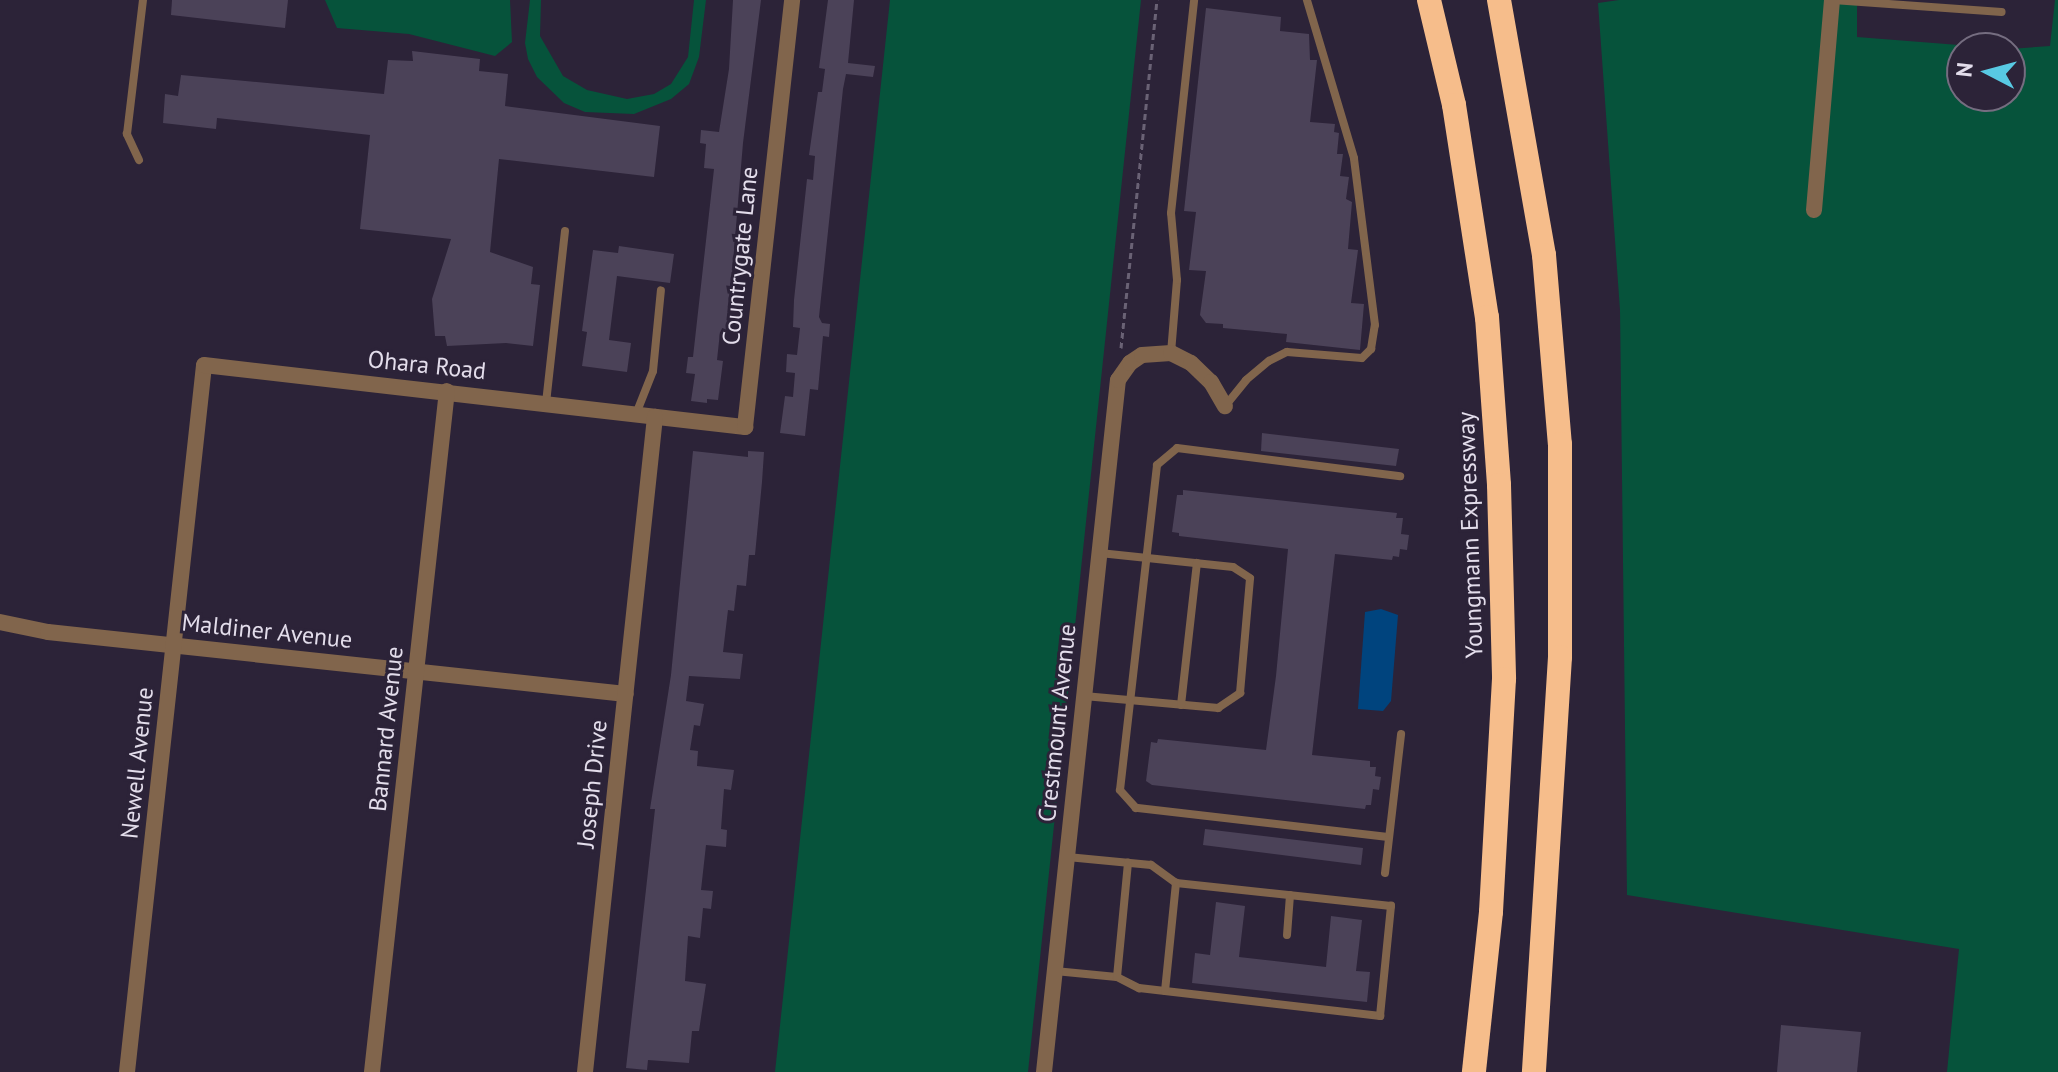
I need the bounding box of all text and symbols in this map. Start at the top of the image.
north arrow [1946,32,2026,112]
text: N [1949,61,1979,78]
street label: Countrygate Lane [716,165,764,347]
street label: Ohara Road [366,344,488,386]
street label: Youngmann Expressway [1451,411,1489,659]
street label: Maldiner Avenue [180,608,354,654]
street label: Crestmount Avenue [1032,622,1082,824]
street label: Bannard Avenue [363,645,409,813]
street label: Newell Avenue [115,685,159,841]
street label: Joseph Drive [571,719,613,849]

